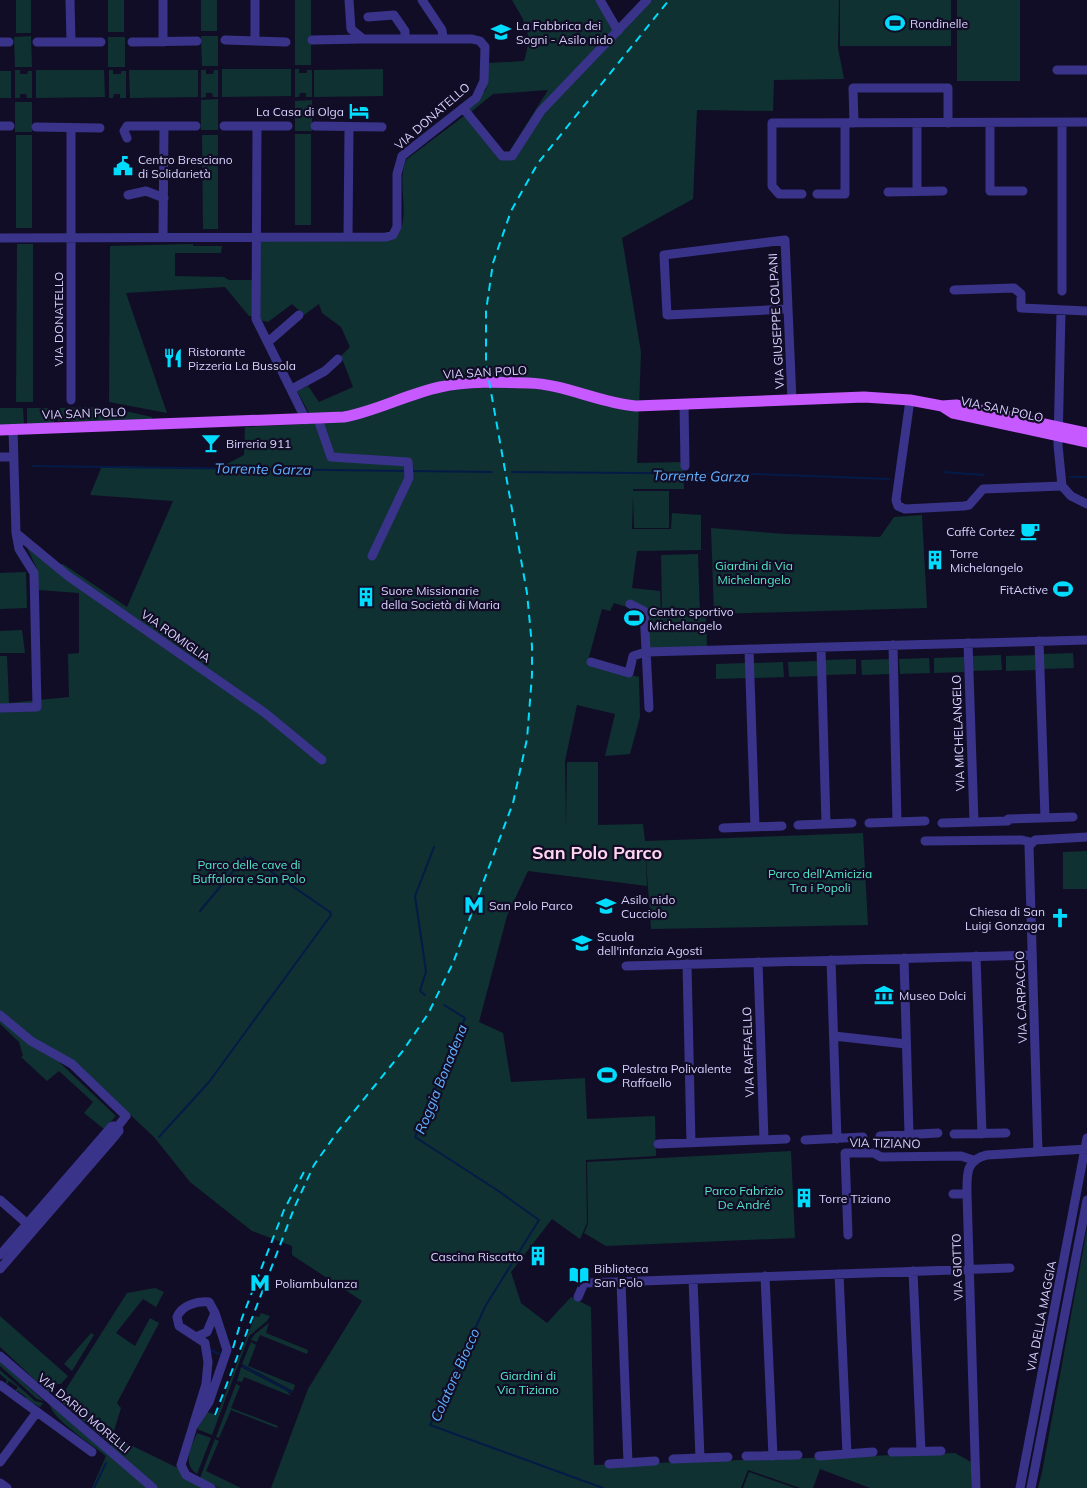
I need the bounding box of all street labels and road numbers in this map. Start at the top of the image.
street label: VIA DONATELLO [391,79,473,153]
street label: VIA GIUSEPPE COLPANI [765,253,787,389]
street label: VIA DONATELLO [51,272,66,366]
street label: VIA SAN POLO [443,362,527,382]
street label: VIA SAN POLO [959,393,1045,425]
street label: VIA SAN POLO [42,404,126,422]
street label: VIA ROMIGLIA [138,606,214,666]
street label: VIA MICHELANGELO [948,674,968,792]
street label: VIA CARPACCIO [1012,950,1030,1044]
street label: VIA RAFFAELLO [739,1006,757,1098]
street label: VIA TIZIANO [849,1135,921,1151]
street label: VIA GIOTTO [948,1233,966,1301]
street label: VIA DELLA MAGGIA [1023,1259,1059,1373]
street label: VIA DARIO MORELLI [35,1370,133,1456]

